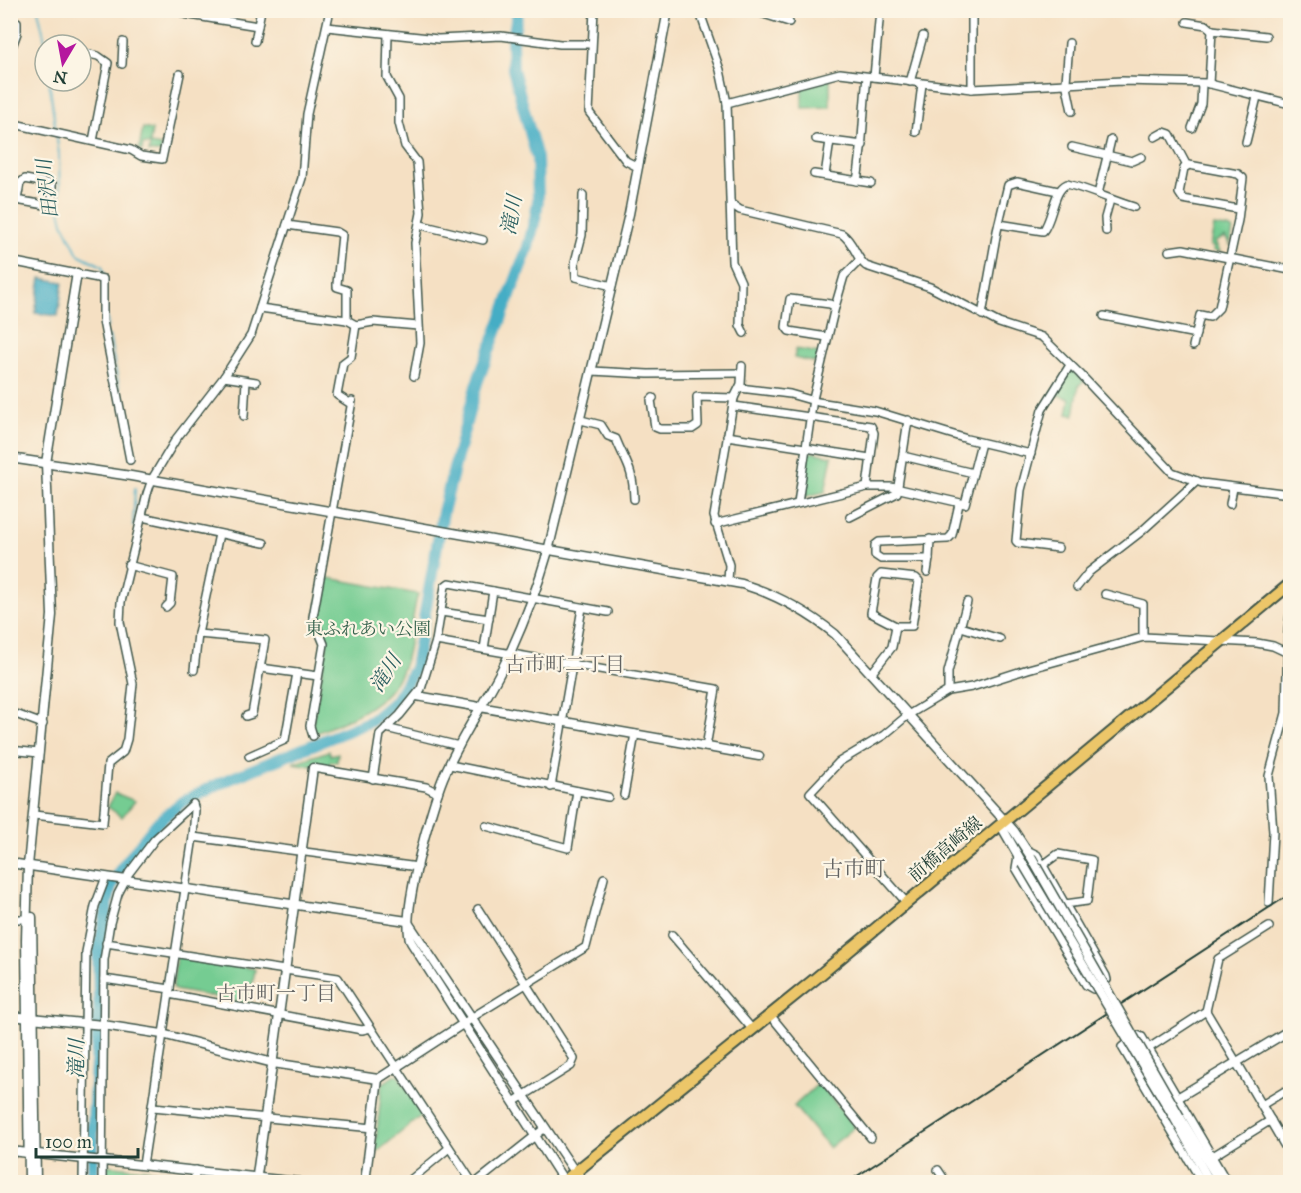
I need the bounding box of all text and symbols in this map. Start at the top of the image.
north arrow [33,33,93,93]
text: N [52,67,69,88]
water label: 田沢川 [31,156,63,220]
water label: 滝川 [496,191,527,237]
park label: 東ふれあい公園 [305,618,431,640]
water label: 滝川 [364,648,407,696]
district label: 古市町二丁目 [505,652,625,676]
street label: 前橋高崎線 [903,812,987,886]
district label: 古市町 [823,856,886,882]
district label: 古市町一丁目 [216,981,336,1005]
water label: 滝川 [64,1037,88,1079]
scale bar [36,1121,138,1159]
text: 100 m [45,1131,92,1153]

